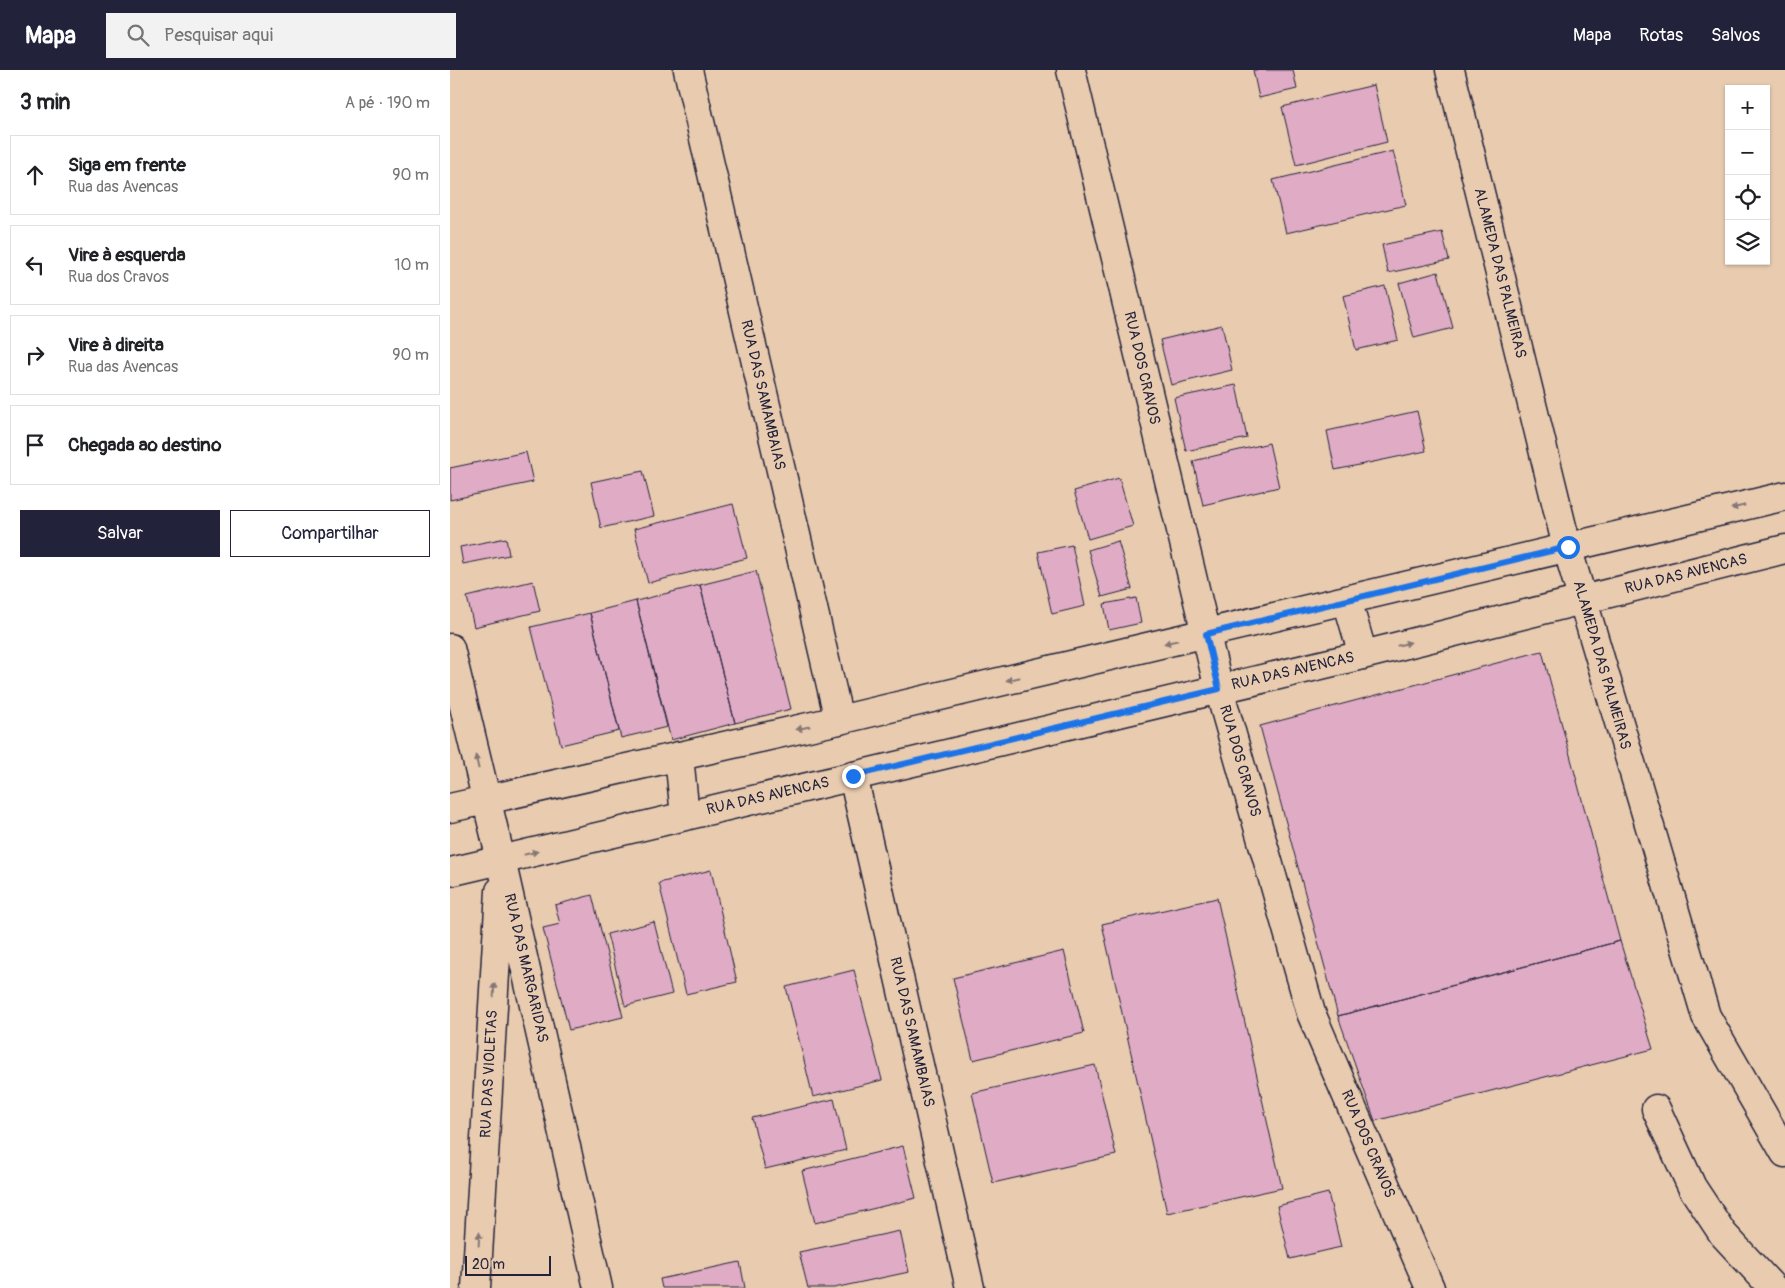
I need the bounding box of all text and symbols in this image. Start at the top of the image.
search box [106,13,456,58]
text: Mapa [25,21,76,50]
icon: search [124,21,152,49]
text: Pesquisar aqui [164,23,273,47]
text: Mapa [1573,24,1611,47]
text: Rotas [1639,24,1683,47]
text: Salvos [1711,24,1760,47]
map controls [1725,85,1770,265]
button: + [1725,85,1770,130]
text: 3 min [20,89,70,116]
text: A pé · 190 m [345,93,430,113]
button: − [1725,130,1770,175]
text: Siga em frente [68,153,186,177]
icon: ahead [21,161,49,189]
text: 90 m [392,165,429,185]
button: locate [1725,175,1770,220]
text: Rua das Avencas [68,177,178,197]
street label: ALAMEDA DAS PALMEIRAS [1470,186,1530,360]
button: layers [1725,220,1770,265]
text: Vire à esquerda [68,243,186,267]
icon: left [21,251,49,279]
text: 10 m [394,255,429,275]
text: Rua dos Cravos [68,267,169,287]
street label: RUA DOS CRAVOS [1120,310,1164,426]
street label: RUA DAS SAMAMBAIAS [736,318,790,472]
text: Vire à direita [68,333,164,357]
icon: right [21,341,49,369]
text: 90 m [392,345,429,365]
text: Rua das Avencas [68,357,178,377]
icon: arrive [21,431,49,459]
text: Chegada ao destino [68,433,221,457]
one-way arrow [1730,503,1745,511]
button: Salvar [20,510,220,557]
button: Compartilhar [230,510,430,557]
route start [1557,536,1580,559]
street label: RUA DAS AVENCAS [1623,550,1749,598]
street label: ALAMEDA DAS PALMEIRAS [1569,578,1635,752]
one-way arrow [1163,638,1178,646]
one-way arrow [1397,640,1412,648]
street label: RUA DAS AVENCAS [1230,648,1356,694]
one-way arrow [1005,675,1020,683]
street label: RUA DOS CRAVOS [1215,703,1265,819]
one-way arrow [796,724,811,732]
one-way arrow [473,754,481,769]
route end [842,765,865,788]
street label: RUA DAS AVENCAS [705,773,831,819]
one-way arrow [524,849,539,857]
street label: RUA DAS MARGARIDAS [500,892,552,1044]
street label: RUA DAS SAMAMBAIAS [885,955,939,1109]
one-way arrow [490,982,498,998]
street label: RUA DAS VIOLETAS [476,1010,502,1138]
street label: RUA DOS CRAVOS [1337,1087,1399,1201]
one-way arrow [475,1231,483,1247]
scale bar [465,1253,551,1276]
text: 20 m [472,1256,505,1273]

